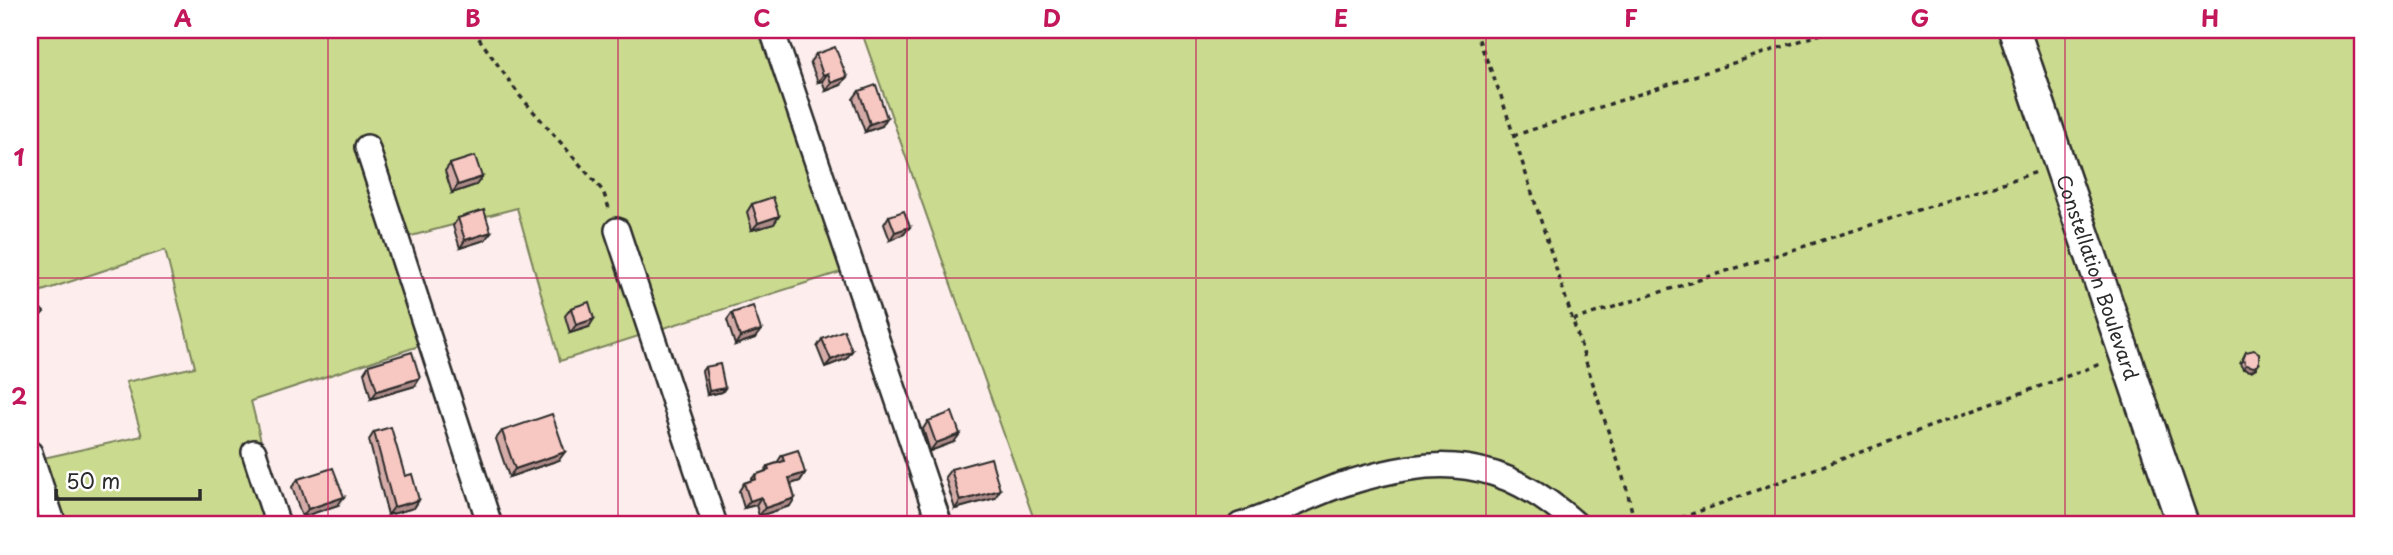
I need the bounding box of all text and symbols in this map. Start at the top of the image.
text: A [174,0,192,35]
text: B [465,0,481,35]
text: C [753,0,771,35]
text: D [1043,0,1061,35]
text: E [1334,0,1348,35]
text: F [1624,0,1638,35]
text: G [1911,0,1929,35]
text: H [2201,0,2219,35]
text: 1 [14,139,25,174]
street label: Constellation Boulevard [2050,171,2147,384]
text: 2 [11,378,27,413]
scale bar [56,457,200,501]
text: 50 m [66,464,120,496]

